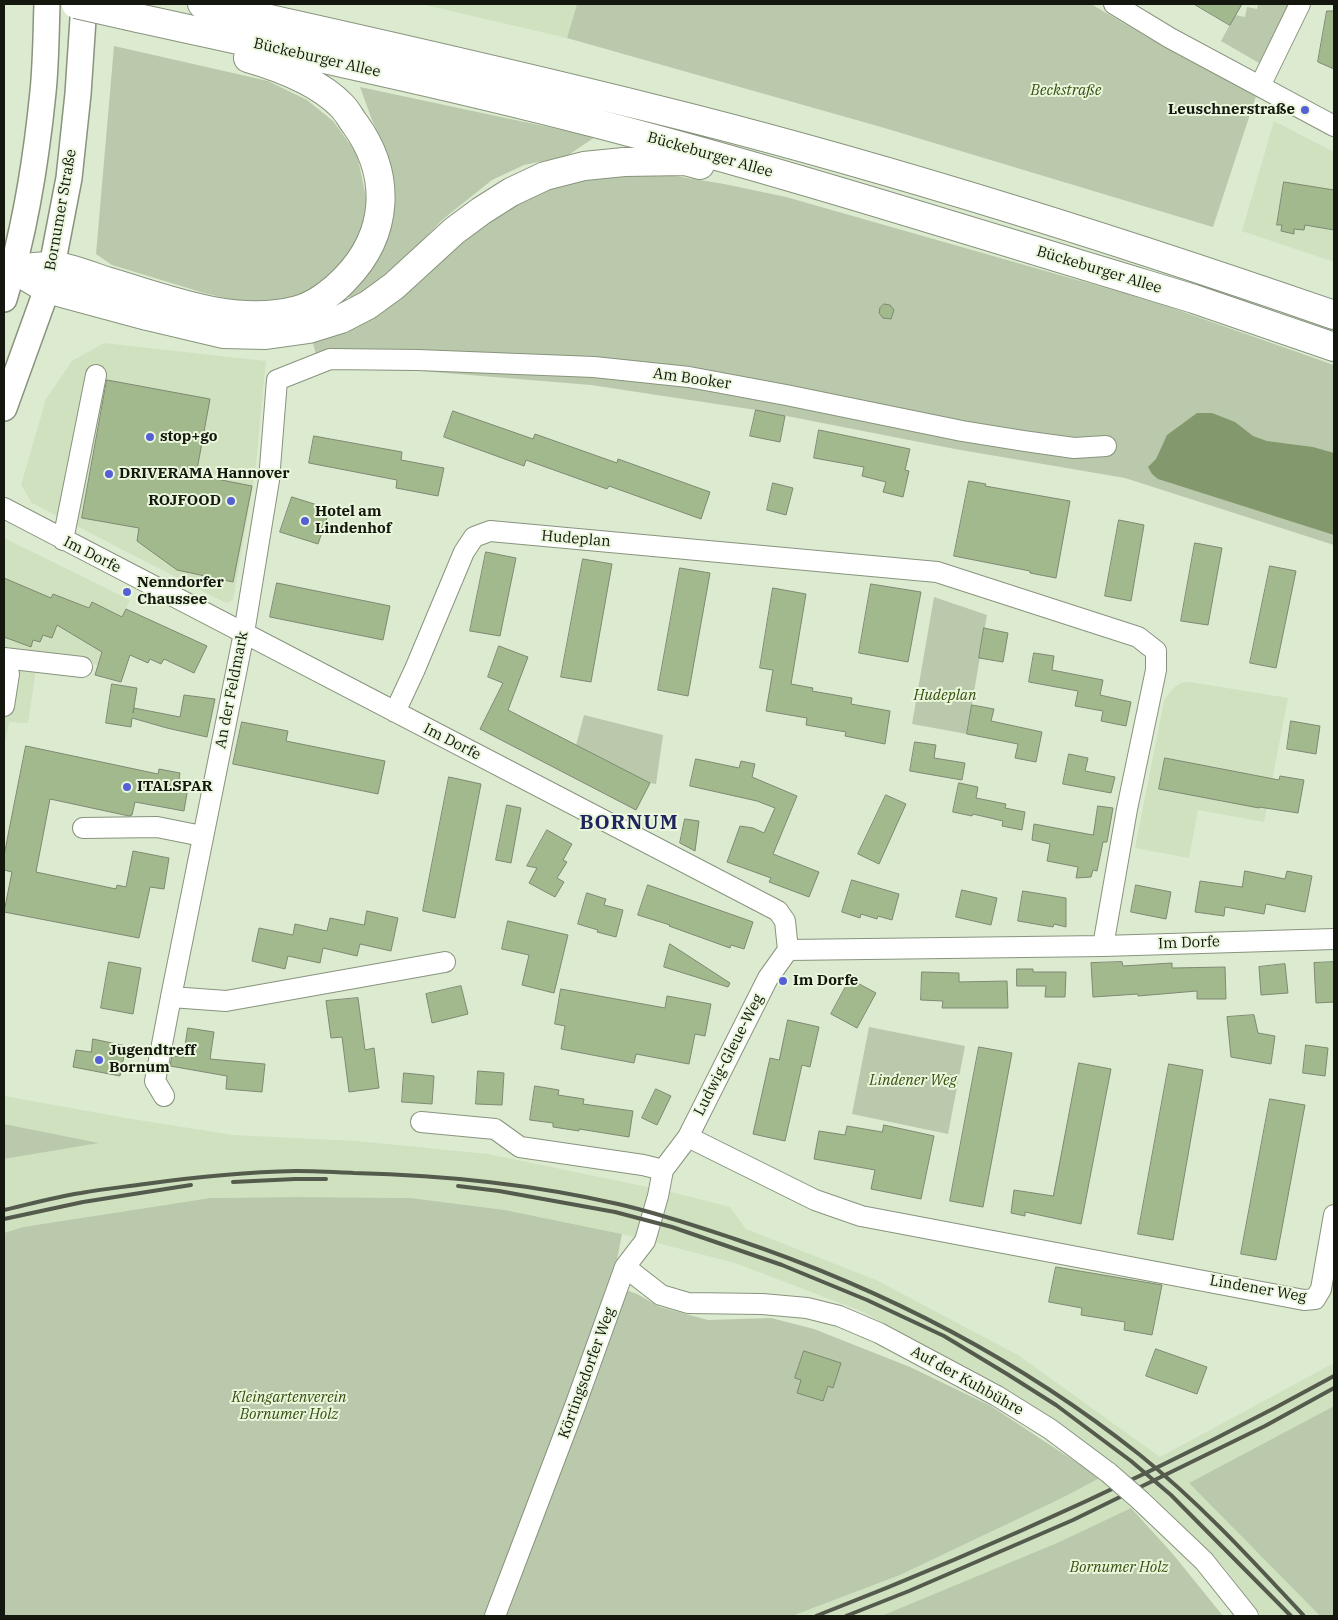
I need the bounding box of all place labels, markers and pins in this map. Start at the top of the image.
place label: Leuschnerstraße [1168,101,1295,119]
marker: Leuschnerstraße [1299,104,1311,116]
place label: stop+go [160,428,217,446]
marker: stop+go [144,431,156,443]
place label: DRIVERAMA Hannover [119,465,290,483]
marker: DRIVERAMA Hannover [103,468,115,480]
place label: ROJFOOD [148,492,221,510]
marker: ROJFOOD [225,495,237,507]
place label: Hotel am Lindenhof [315,503,391,538]
marker: Hotel am Lindenhof [299,515,311,527]
place label: Nenndorfer Chaussee [137,574,224,609]
marker: Nenndorfer Chaussee [121,586,133,598]
place label: ITALSPAR [137,778,213,796]
marker: ITALSPAR [121,781,133,793]
place label: Im Dorfe [793,972,858,990]
marker: Im Dorfe [777,975,789,987]
place label: Jugendtreff Bornum [109,1042,196,1077]
marker: Jugendtreff Bornum [93,1054,105,1066]

